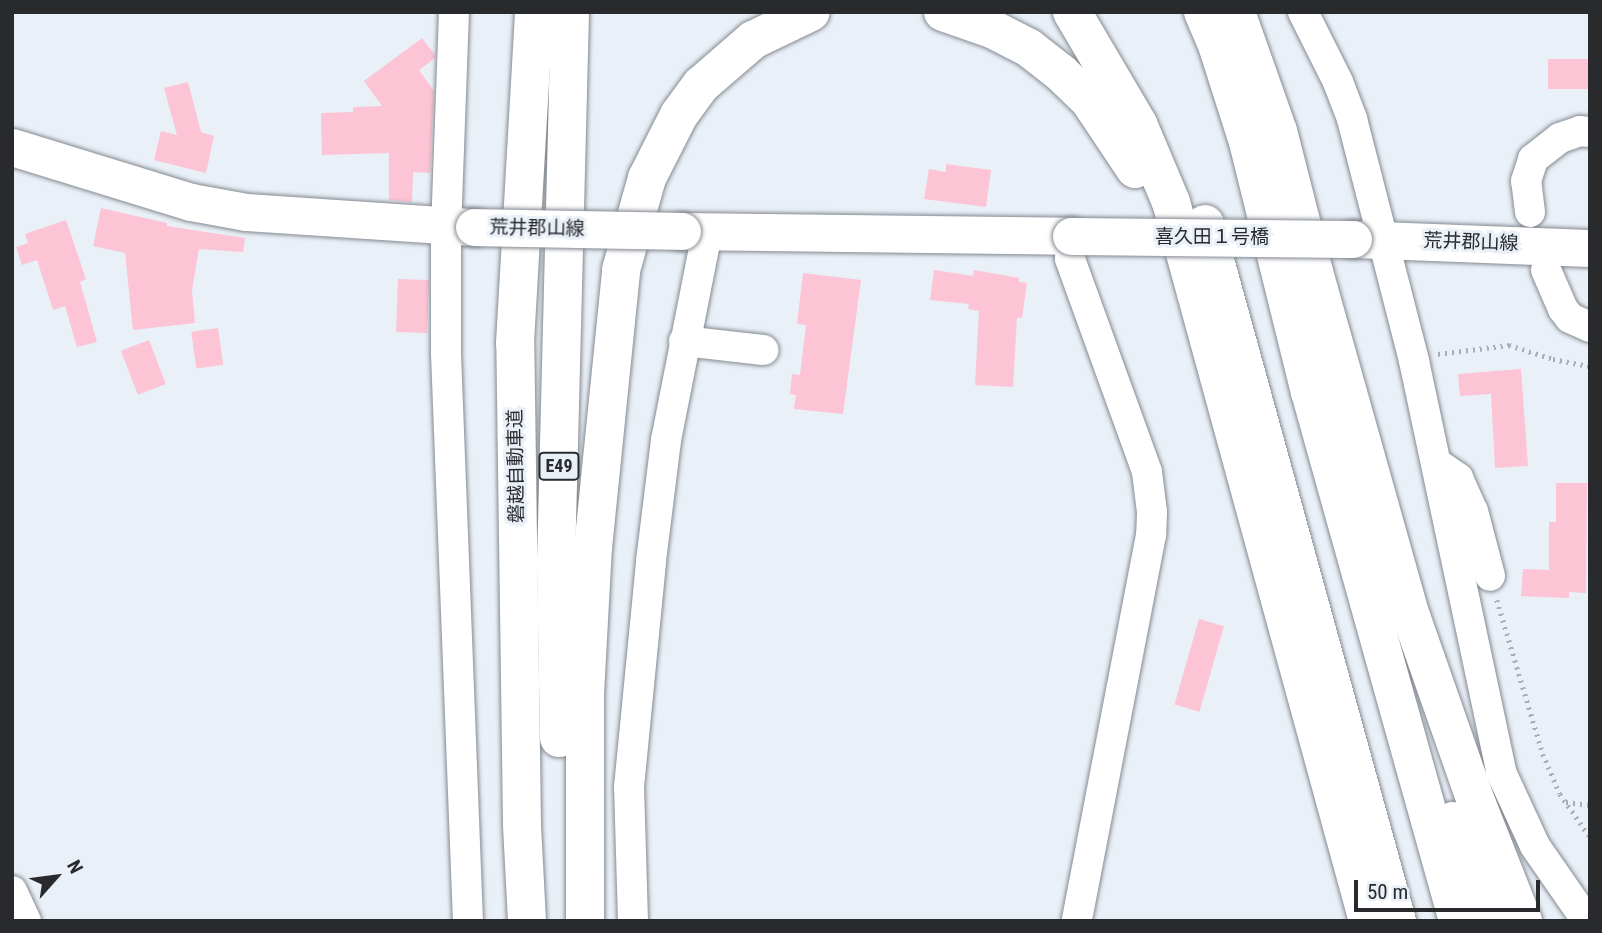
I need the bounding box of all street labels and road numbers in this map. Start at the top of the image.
street label: 荒井郡山線 [489,216,585,240]
street label: 喜久田１号橋 [1155,226,1269,248]
street label: 荒井郡山線 [1423,229,1519,255]
street label: 磐越自動車道 [504,409,528,523]
road number: E49 [538,452,580,480]

